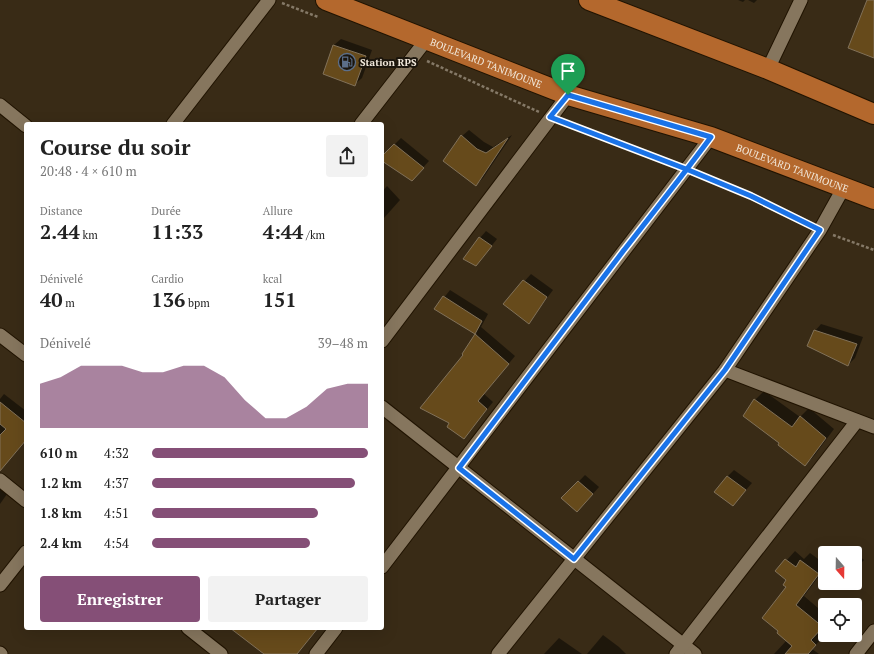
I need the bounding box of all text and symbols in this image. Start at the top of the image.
street label: BOULEVARD TANIMOUNE [428,35,544,91]
fuel station icon: Station RPS [337,52,357,72]
pin [551,54,585,95]
place label: Station RPS [360,56,417,69]
icon: arrive [557,60,579,82]
text: Course du soir [40,132,190,161]
button: share [326,135,368,177]
street label: BOULEVARD TANIMOUNE [734,141,850,196]
text: 20:48 · 4 × 610 m [40,162,137,180]
text: Distance [40,204,83,218]
text: Durée [151,204,181,218]
text: Allure [263,204,293,218]
text: 2.44 [40,218,80,245]
text: 11:33 [151,218,203,245]
text: 4:44 [263,218,303,245]
text: km [80,228,98,242]
text: /km [303,228,325,242]
text: Dénivelé [40,272,83,286]
text: Cardio [151,272,184,286]
text: kcal [263,272,282,286]
text: 40 [40,286,63,313]
text: 136 [151,286,185,313]
text: 151 [263,286,297,313]
text: m [63,296,75,310]
text: bpm [185,296,210,310]
text: Dénivelé [40,334,91,352]
text: 39–48 m [318,334,368,352]
text: 610 m [40,444,78,462]
text: 4:32 [104,444,129,462]
text: 1.2 km [40,474,82,492]
text: 4:37 [104,474,129,492]
text: 1.8 km [40,504,82,522]
text: 4:51 [104,504,129,522]
text: 2.4 km [40,534,82,552]
text: 4:54 [104,534,129,552]
north arrow [818,546,862,590]
map controls [818,546,862,642]
button: Enregistrer [40,576,200,622]
button: Partager [208,576,368,622]
button: locate [818,598,862,642]

